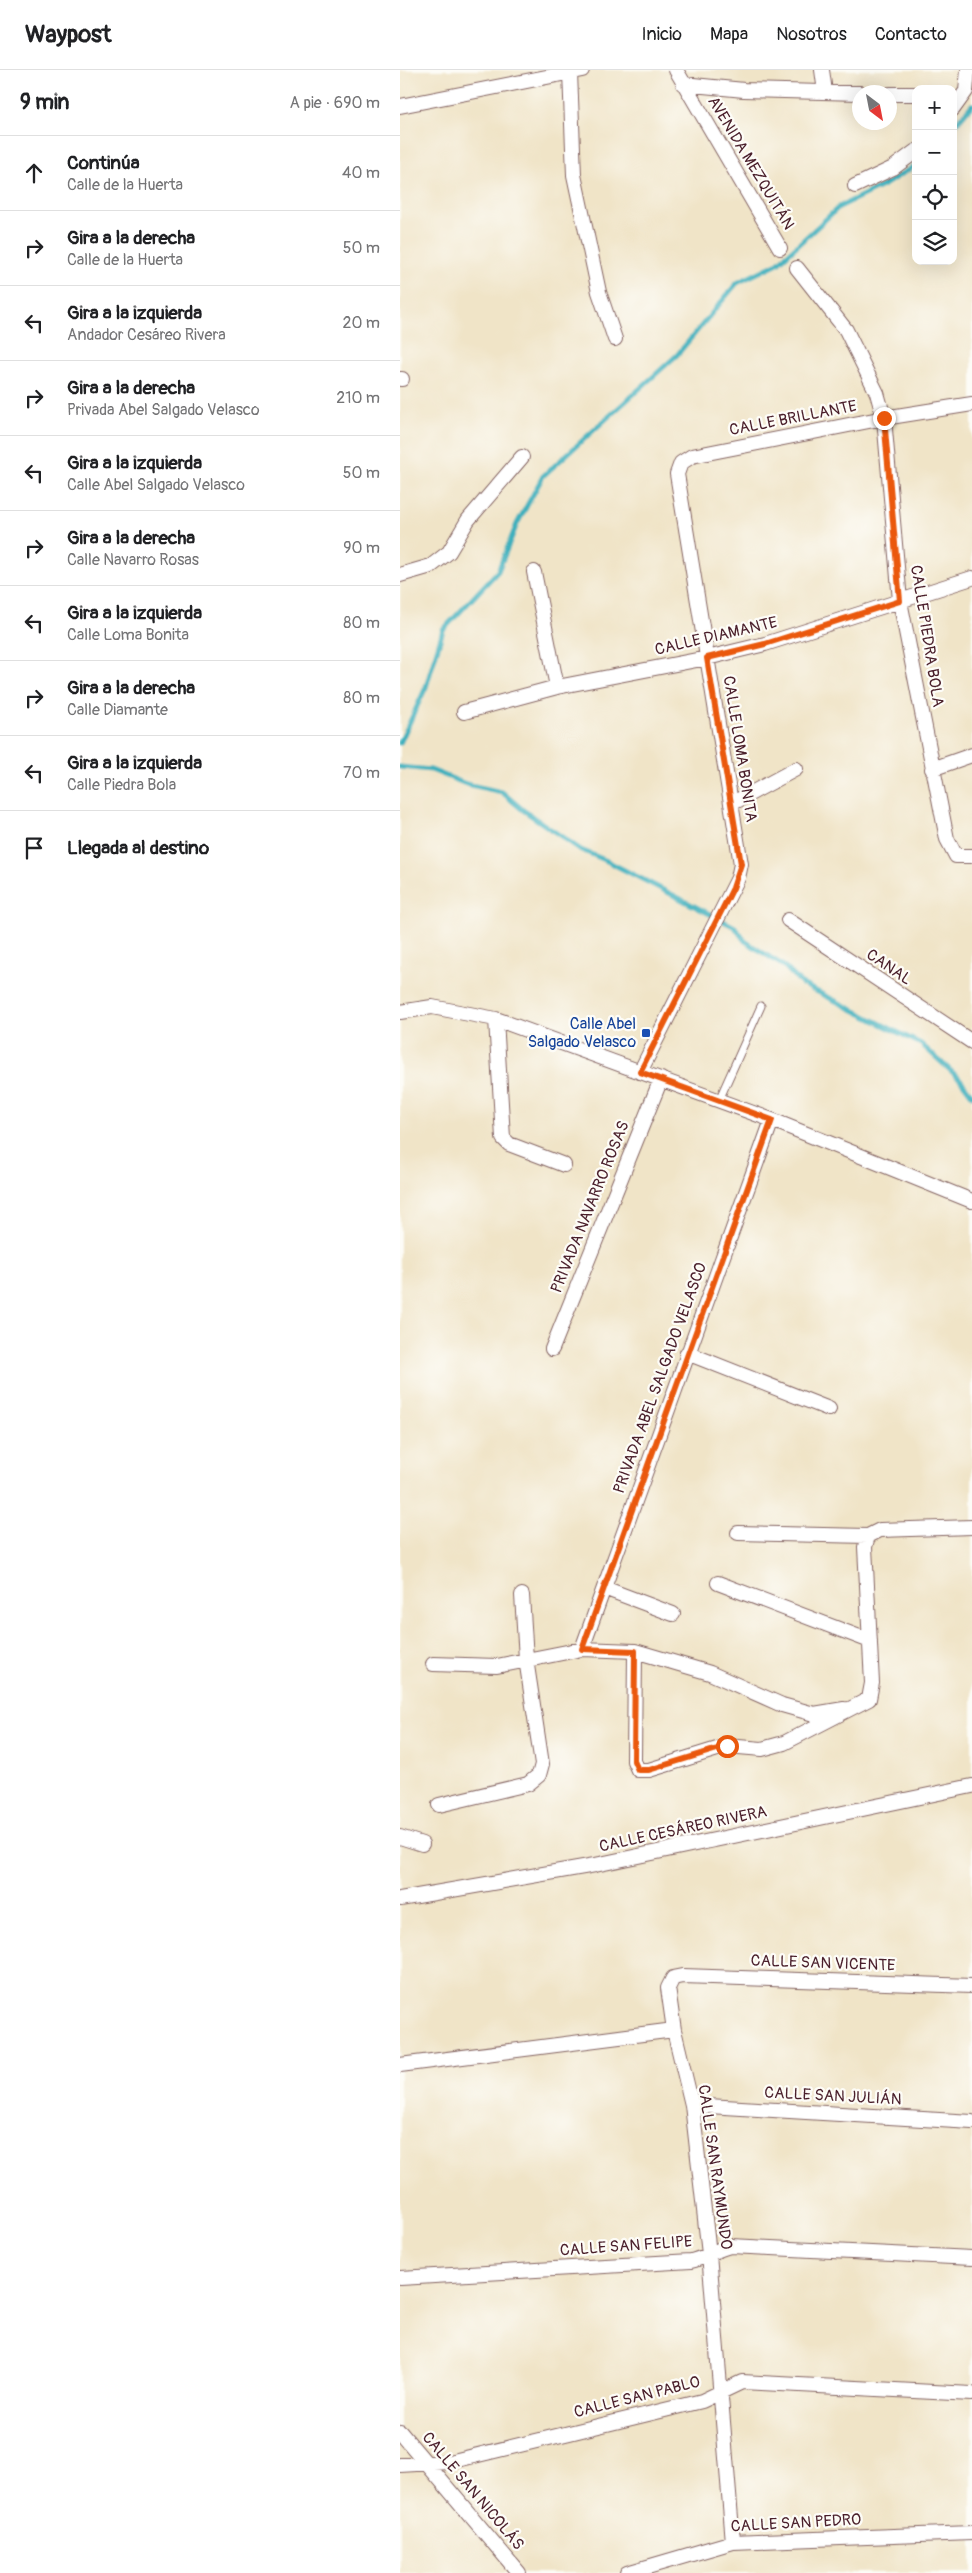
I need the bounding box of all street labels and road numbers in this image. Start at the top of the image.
street label: AVENIDA MEZQUITÁN [703,93,799,233]
street label: CALLE BRILLANTE [728,396,858,440]
street label: CALLE PIEDRA BOLA [906,564,948,708]
street label: CALLE DIAMANTE [653,612,779,660]
street label: CALLE LOMA BONITA [719,674,761,824]
street label: CANAL [862,945,916,989]
street label: PRIVADA NAVARRO ROSAS [546,1118,634,1296]
street label: PRIVADA ABEL SALGADO VELASCO [609,1260,711,1496]
street label: CALLE CESÁREO RIVERA [597,1801,769,1857]
street label: CALLE SAN VICENTE [750,1950,896,1976]
street label: CALLE SAN JULIÁN [764,2082,902,2110]
street label: CALLE SAN RAYMUNDO [694,2083,736,2251]
street label: CALLE SAN FELIPE [559,2231,693,2261]
street label: CALLE SAN PABLO [572,2372,702,2422]
street label: CALLE SAN NICOLÁS [418,2428,528,2554]
street label: CALLE SAN PEDRO [730,2510,862,2536]

